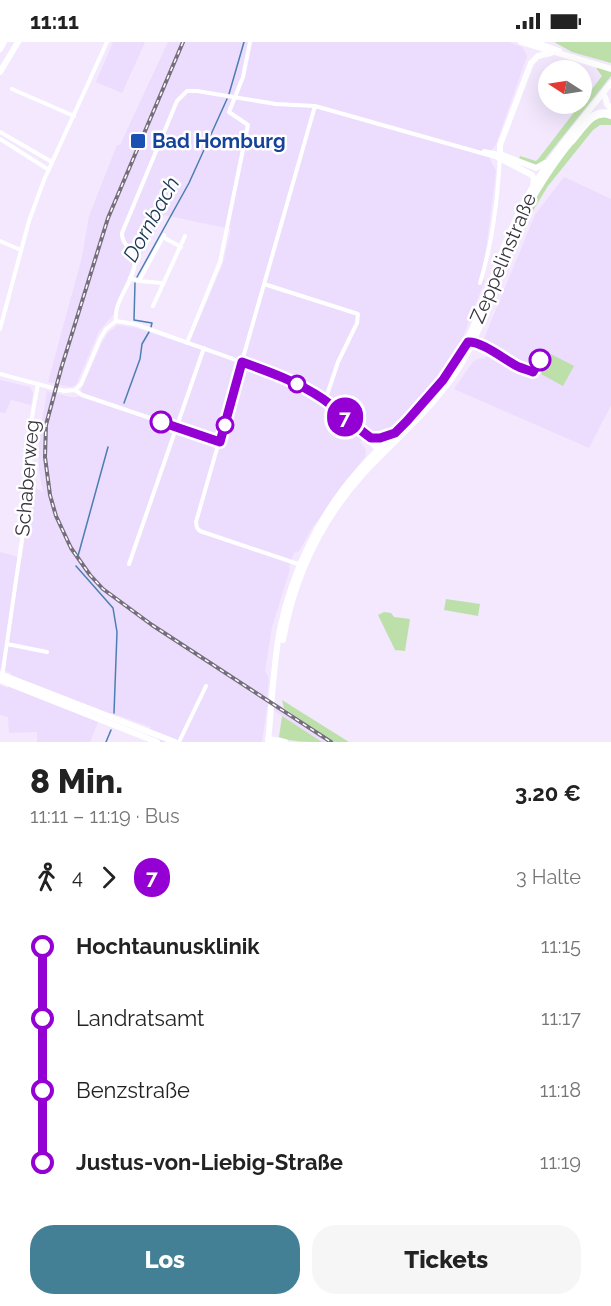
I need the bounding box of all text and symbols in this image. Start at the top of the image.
text: 11:11 [30,8,79,34]
north arrow [538,60,592,114]
map controls [538,60,592,114]
place label: Bad Homburg [152,129,286,153]
marker: Bad Homburg [129,132,147,150]
water label: Dornbach [117,172,185,266]
street label: Zeppelinstraße [465,189,541,327]
unlabelled marker [529,349,551,371]
unlabelled marker [288,375,306,393]
line badge: 7 [326,398,364,436]
text: 7 [339,405,351,430]
unlabelled marker [150,411,172,433]
unlabelled marker [216,416,234,434]
street label: Schaberweg [10,419,44,537]
text: 8 Min. [30,762,123,801]
text: 3.20 € [515,780,581,806]
text: 11:11 – 11:19 · Bus [30,804,180,828]
icon: walk [30,861,63,894]
icon: forward [92,861,125,894]
text: 4 [72,865,83,889]
text: 7 [146,865,158,890]
text: 3 Halte [516,865,581,889]
text: Hochtaunusklinik [76,933,260,959]
text: 11:15 [541,934,581,958]
text: Landratsamt [76,1005,204,1031]
text: 11:17 [541,1006,581,1030]
text: Benzstraße [76,1077,190,1103]
text: 11:18 [540,1078,581,1102]
text: Justus-von-Liebig-Straße [76,1149,343,1175]
text: 11:19 [540,1150,581,1174]
button: Los [30,1225,300,1294]
button: Tickets [312,1225,581,1294]

